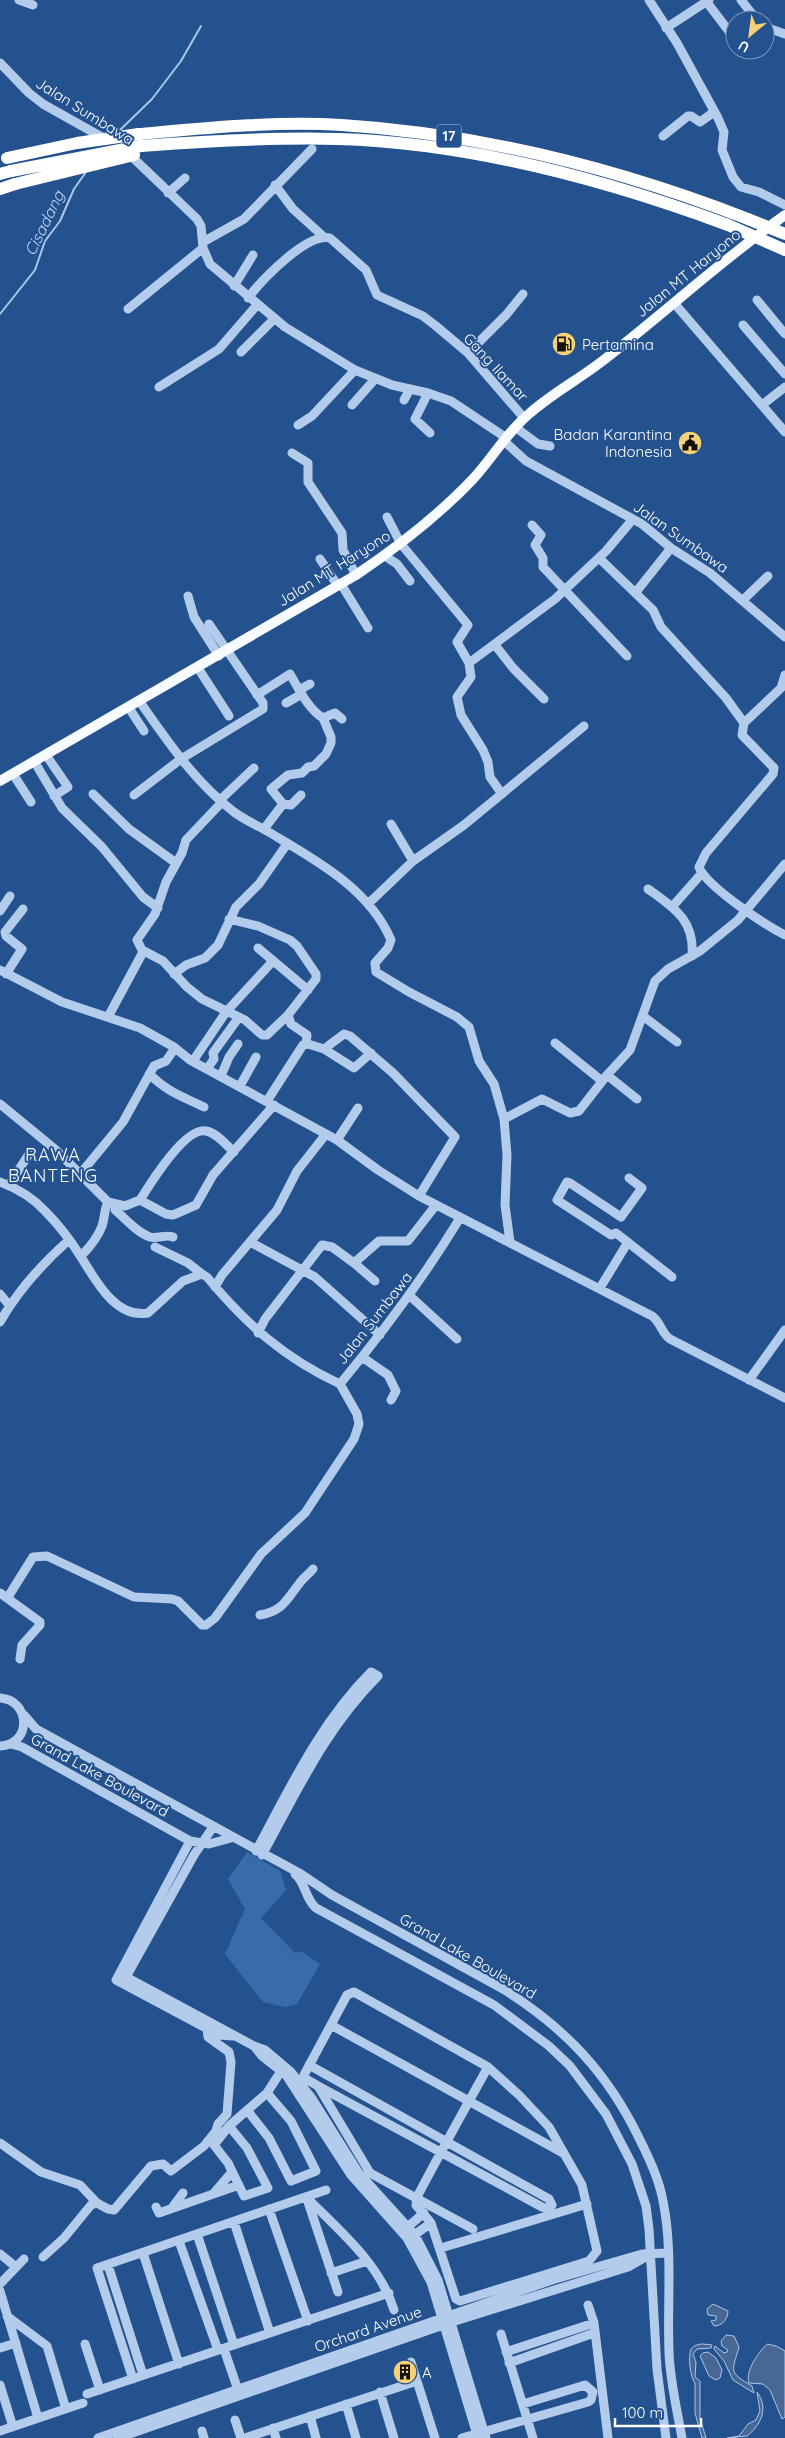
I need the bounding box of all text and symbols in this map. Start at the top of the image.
north arrow [725,10,775,60]
text: U [735,36,752,57]
street label: Jalan Sumbawa [32,73,138,149]
road number: 17 [436,124,462,148]
water label: Cisadang [20,186,69,259]
street label: Jalan MT Haryono [632,225,744,321]
street label: Gang Ilamar [459,329,533,405]
fuel station icon: Pertamina [551,331,577,357]
place label: Pertamina [582,335,654,354]
place label: Badan Karantina Indonesia [554,425,672,461]
public building icon: Badan Karantina Indonesia [677,430,703,456]
street label: Jalan Sumbawa [630,497,732,577]
street label: Jalan MT Haryono [274,526,394,610]
district label: RAWA BANTENG [8,1143,98,1187]
street label: Jalan Sumbawa [332,1268,416,1368]
street label: Grand Lake Boulevard [28,1729,172,1821]
street label: Grand Lake Boulevard [396,1909,540,2003]
street label: Orchard Avenue [312,2302,424,2356]
building icon: A [392,2359,418,2385]
place label: A [422,2363,432,2382]
scale bar [615,2396,701,2428]
text: 100 m [622,2403,663,2422]

